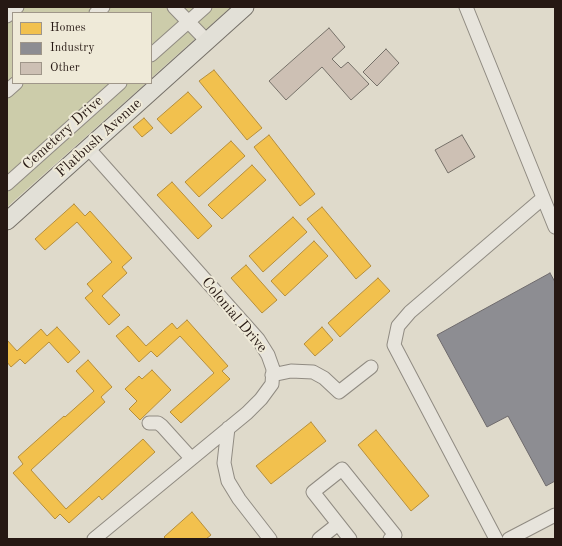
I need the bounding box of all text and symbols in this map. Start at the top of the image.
legend [12,12,152,84]
text: Homes [50,22,86,34]
text: Industry [50,42,95,54]
text: Other [50,62,80,74]
street label: Cemetery Drive [19,92,107,174]
street label: Flatbush Avenue [52,95,146,181]
street label: Colonial Drive [197,274,271,356]

